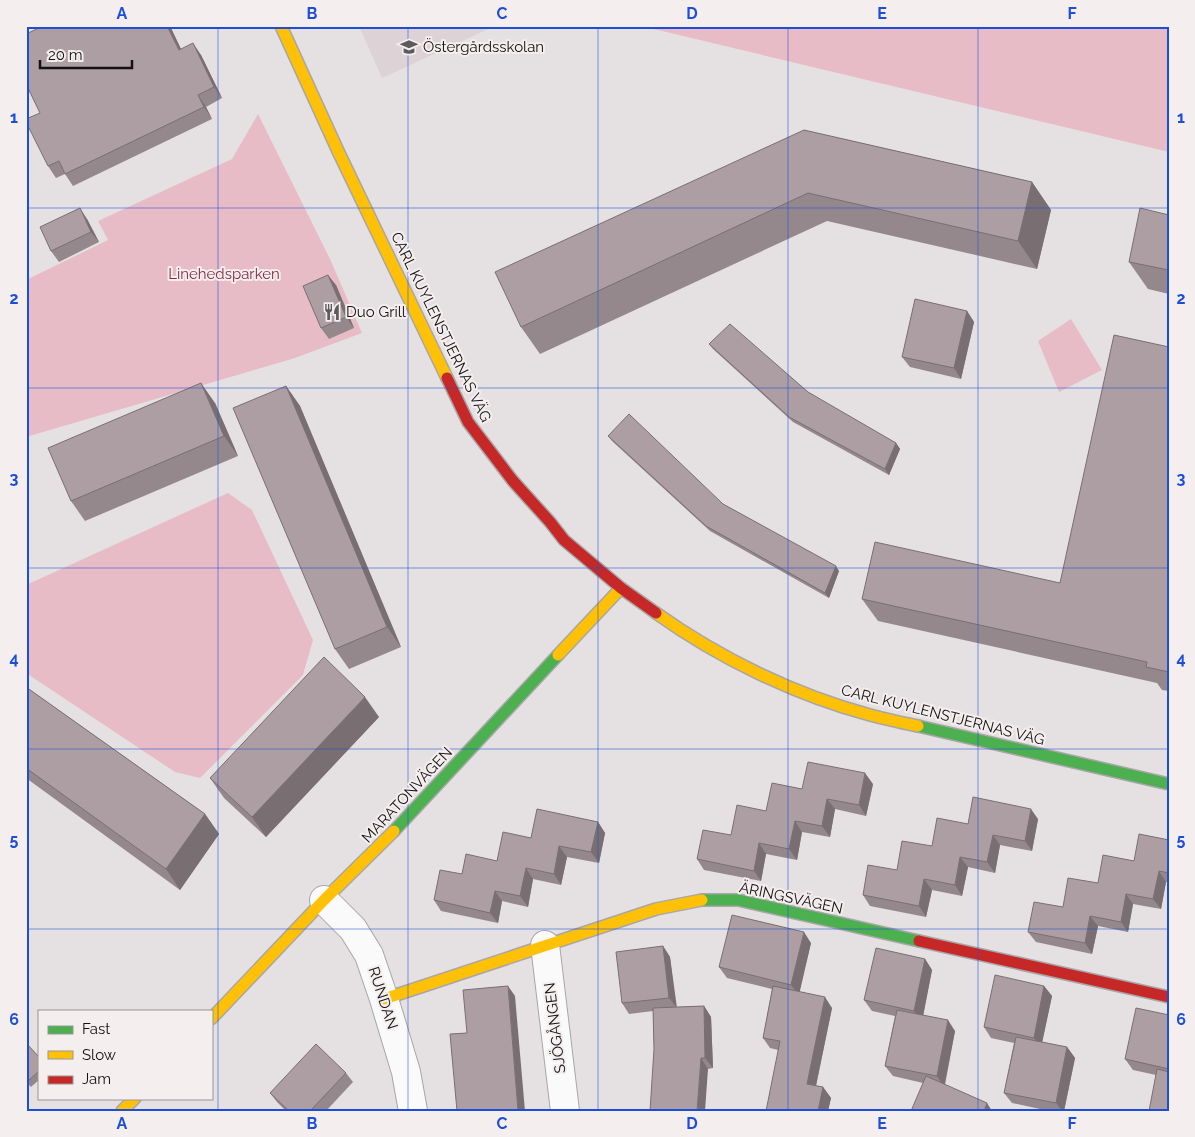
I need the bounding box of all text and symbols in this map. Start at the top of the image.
text: A [117,4,128,23]
text: B [307,4,318,23]
text: C [497,4,508,23]
text: D [686,4,698,23]
text: E [877,4,887,23]
text: F [1067,4,1077,23]
school or university icon: Östergårdsskolan [399,37,419,57]
place label: Östergårdsskolan [423,37,544,56]
scale bar [40,38,132,70]
text: 20 m [48,46,83,64]
text: 1 [10,108,18,127]
text: 1 [1177,108,1185,127]
street label: CARL KUYLENSTJERNAS VÄG [387,229,496,425]
park label: Linehedsparken [168,265,280,283]
text: 2 [9,289,19,308]
text: 2 [1176,289,1186,308]
restaurant icon: Duo Grill [322,302,342,322]
place label: Duo Grill [346,303,407,321]
text: 3 [10,469,19,488]
text: 3 [1177,469,1186,488]
text: 4 [9,649,19,668]
text: 4 [1176,649,1186,668]
street label: CARL KUYLENSTJERNAS VÄG [839,680,1047,749]
street label: MARATONVÄGEN [357,743,456,847]
text: 5 [10,830,19,849]
text: 5 [1177,830,1186,849]
street label: ÄRINGSVÄGEN [738,877,845,918]
street label: RUNDAN [364,964,402,1032]
street label: SJÖGÅNGEN [539,981,570,1075]
text: 6 [9,1010,19,1029]
legend [38,1010,212,1100]
text: 6 [1176,1010,1186,1029]
text: Fast [82,1020,110,1038]
text: Slow [82,1046,116,1064]
text: Jam [82,1070,111,1088]
text: A [117,1114,128,1133]
text: B [307,1114,318,1133]
text: C [497,1114,508,1133]
text: D [686,1114,698,1133]
text: E [877,1114,887,1133]
text: F [1067,1114,1077,1133]

